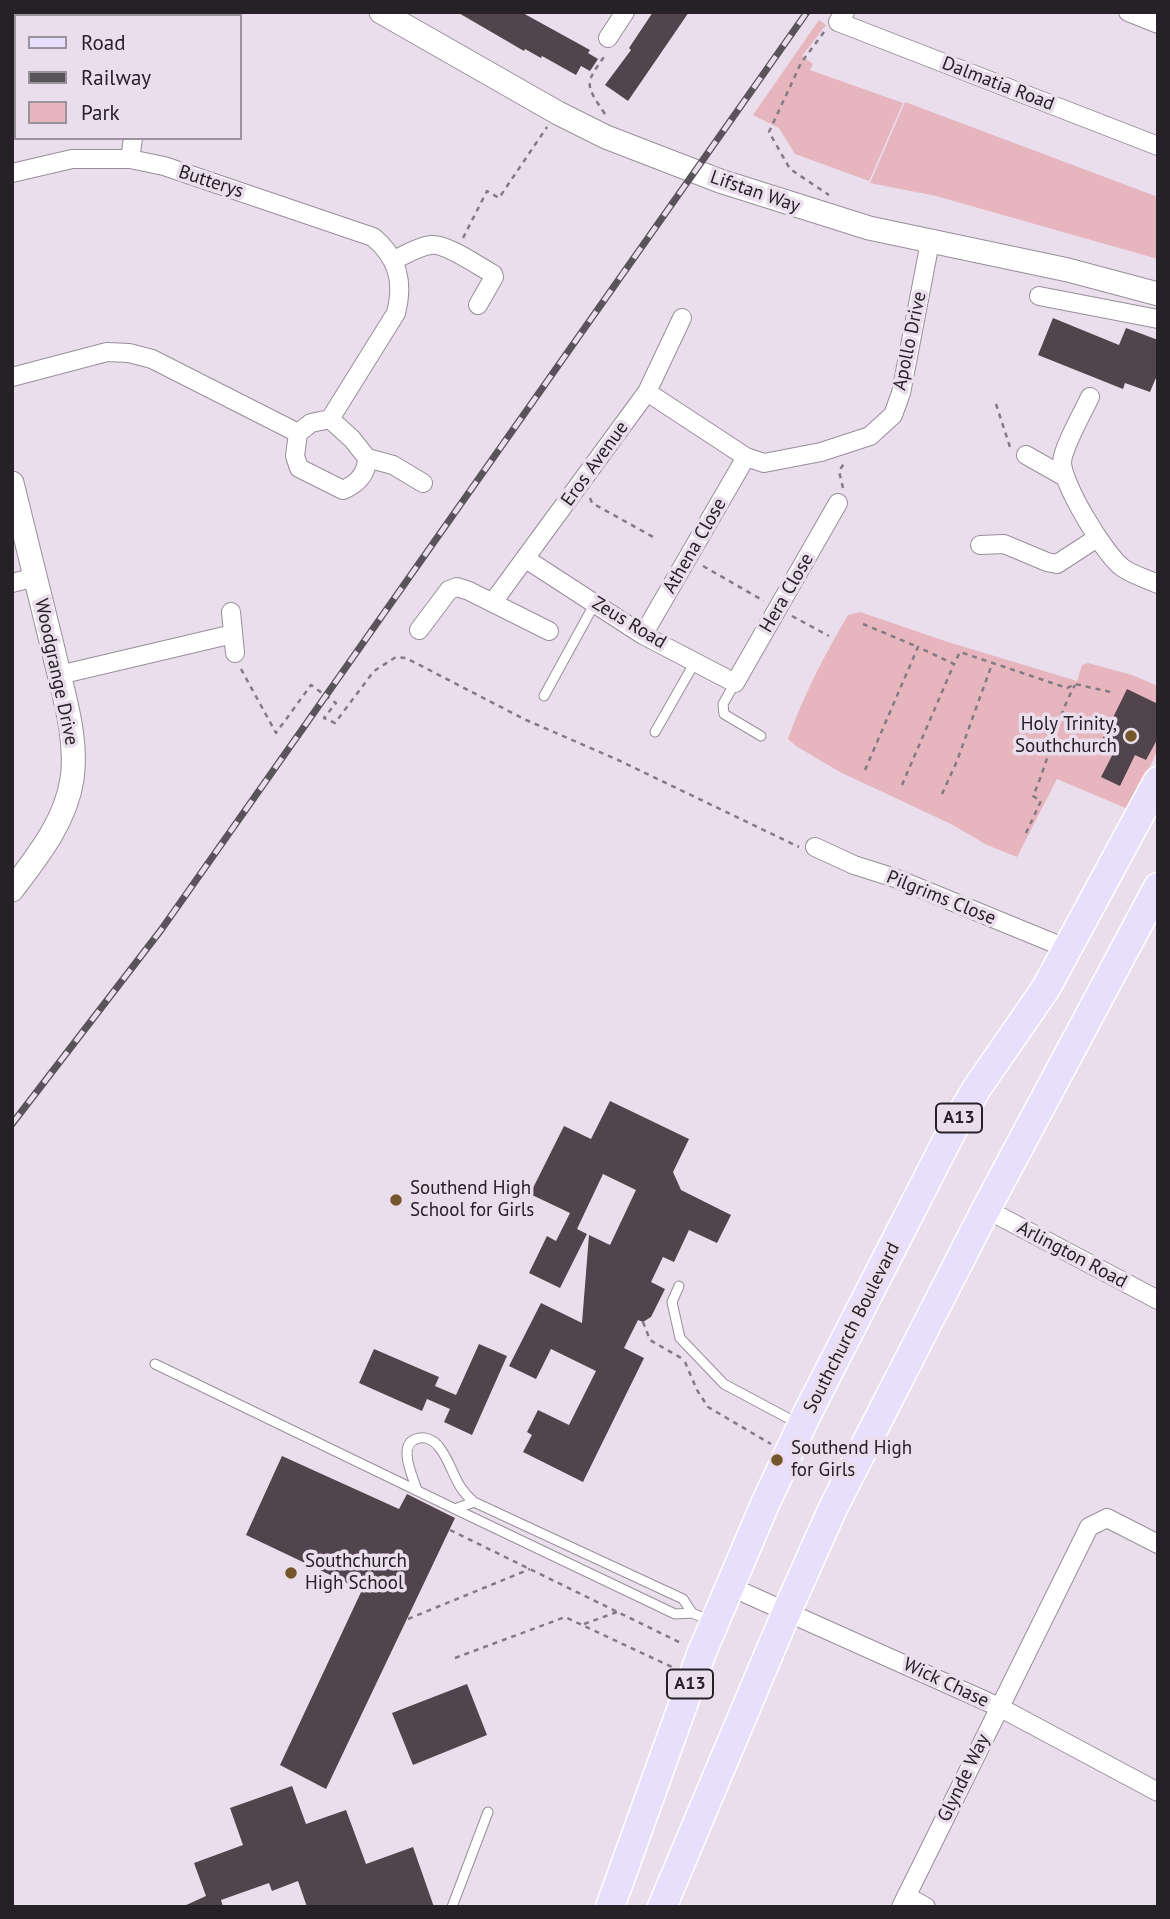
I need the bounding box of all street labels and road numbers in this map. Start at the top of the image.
street label: Dalmatia Road [939,52,1057,116]
street label: Butterys [176,161,246,203]
street label: Lifstan Way [707,166,803,218]
street label: Apollo Drive [888,289,932,393]
street label: Eros Avenue [557,417,633,511]
street label: Athena Close [659,494,731,598]
street label: Hera Close [755,549,819,637]
street label: Zeus Road [588,592,670,654]
street label: Woodgrange Drive [29,597,83,747]
street label: Pilgrims Close [883,866,999,930]
road number: A13 [936,1104,982,1133]
street label: Arlington Road [1013,1217,1131,1293]
street label: Southchurch Boulevard [799,1239,905,1417]
street label: Wick Chase [900,1653,992,1713]
road number: A13 [667,1670,713,1699]
street label: Glynde Way [933,1730,995,1826]

